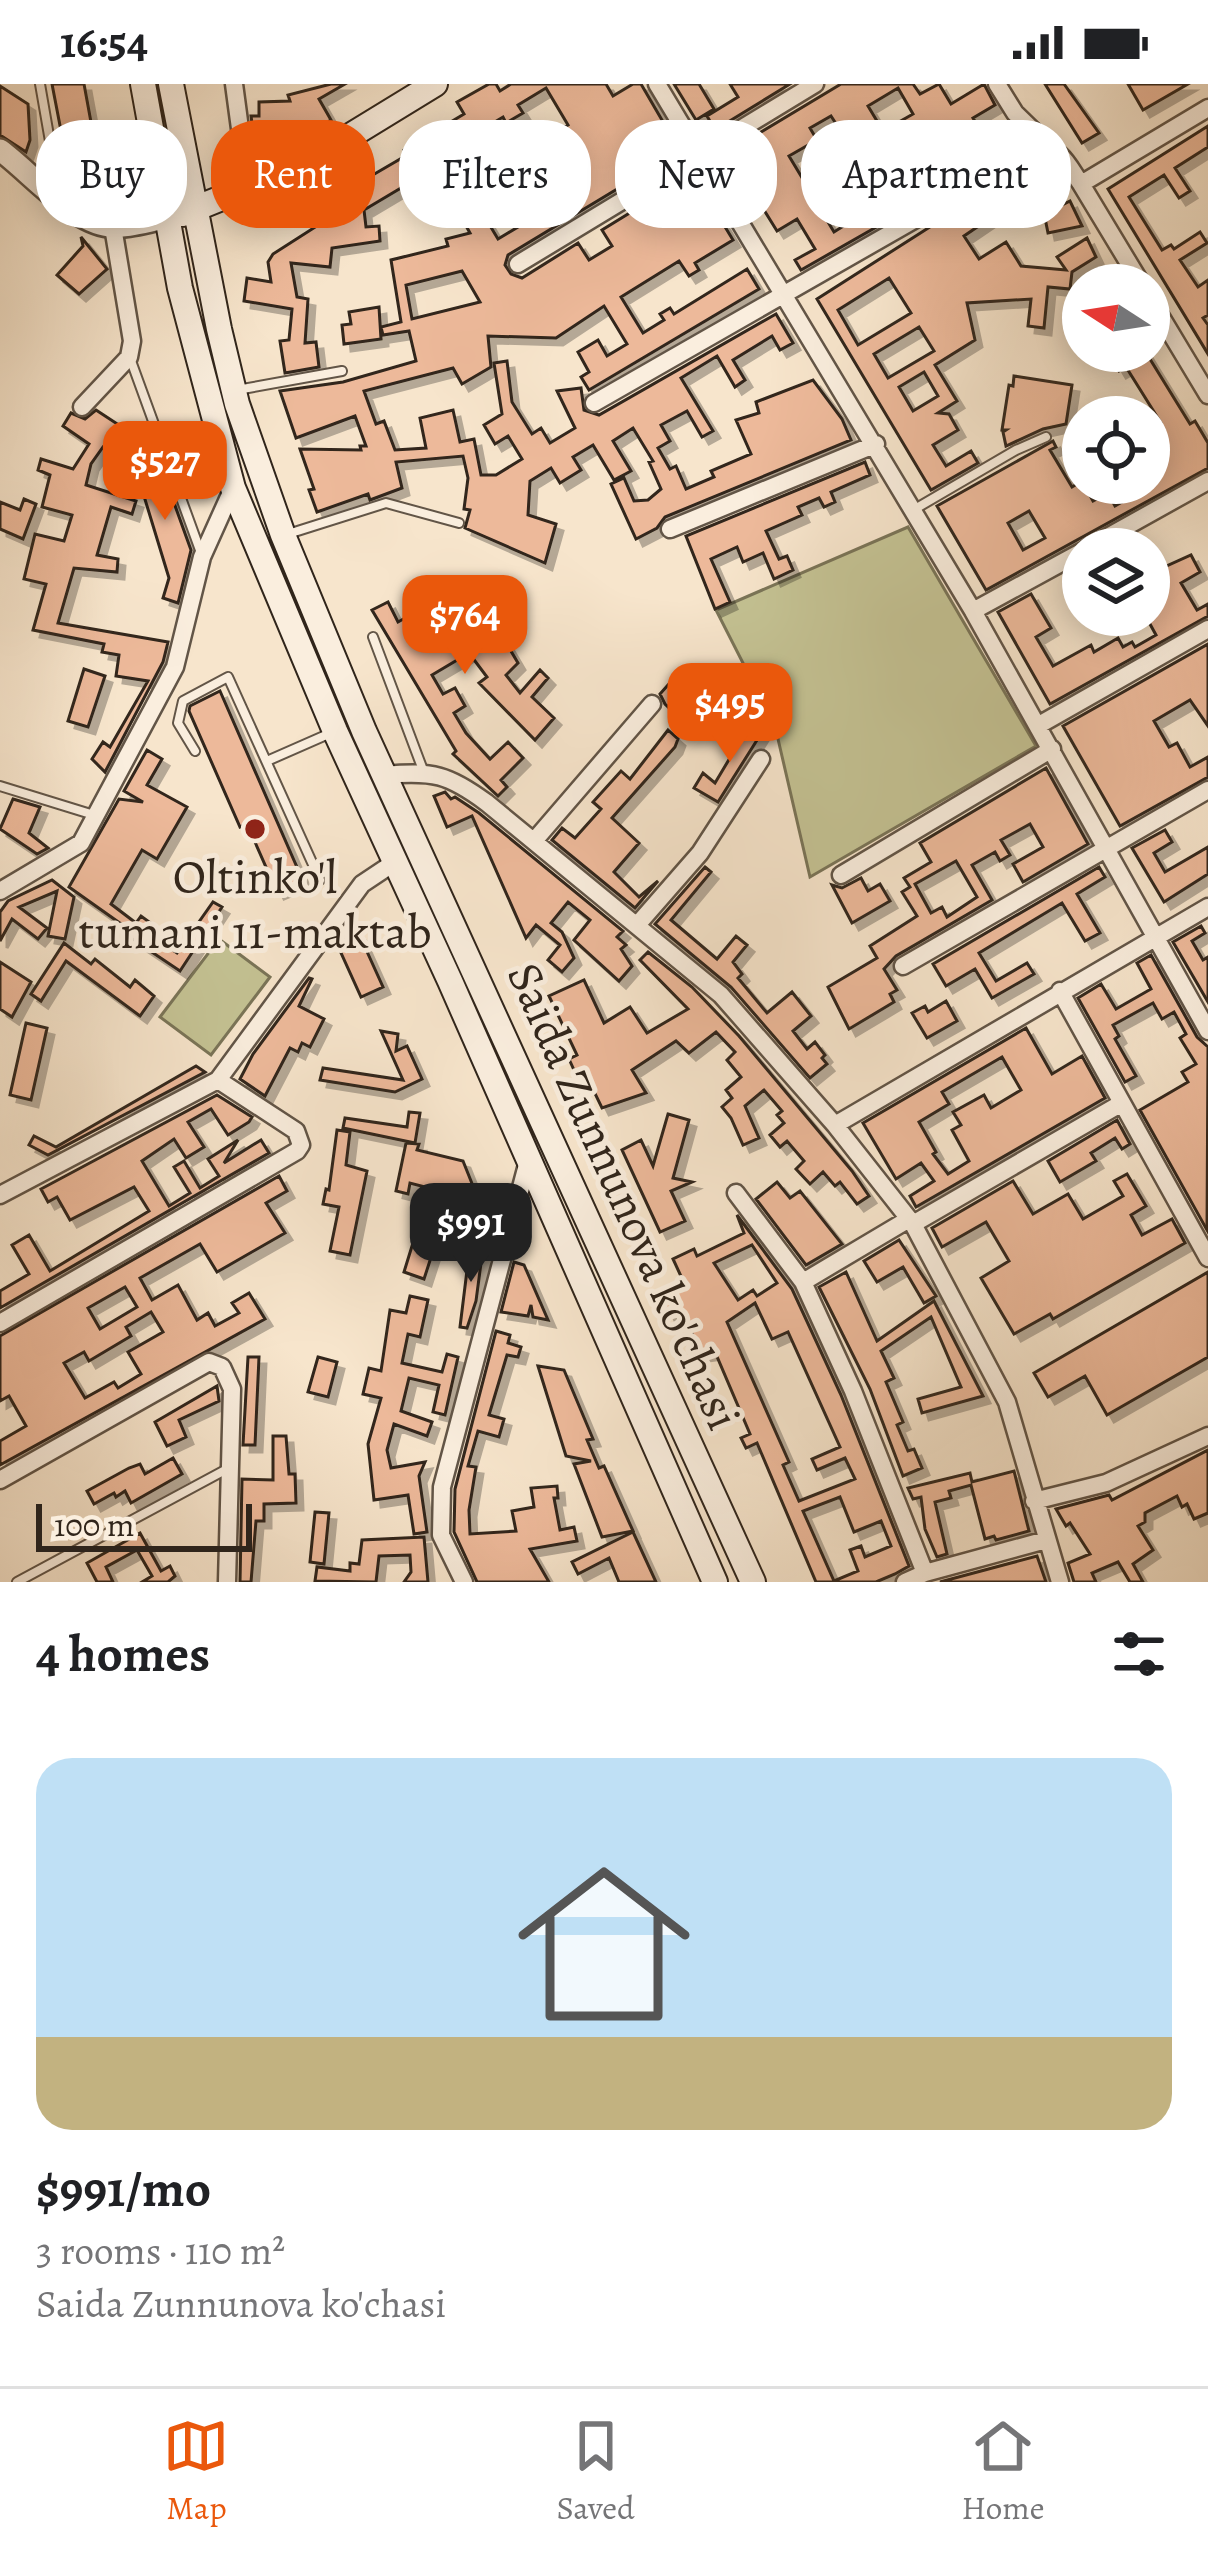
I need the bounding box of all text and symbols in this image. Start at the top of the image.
text: 16:54 [60,11,148,73]
chip: Buy [36,120,187,228]
chip: Rent [211,120,375,228]
chip: Filters [399,120,591,228]
chip: New [615,120,777,228]
chip: Apartment [801,120,1071,228]
north arrow [1062,264,1170,372]
map controls [1062,264,1170,636]
button: locate [1062,396,1170,504]
pin: $527 [94,421,236,523]
text: $527 [130,433,200,486]
button: layers [1062,528,1170,636]
pin: $764 [394,575,536,677]
text: $764 [429,587,501,640]
pin: $495 [659,663,801,765]
text: $495 [694,675,766,728]
marker: Oltinko'l tumani 11-maktab [242,816,268,842]
place label: Oltinko'l tumani 11-maktab [78,844,432,965]
street label: Saida Zunnunova ko'chasi [491,952,757,1440]
pin: $991 [400,1183,542,1285]
text: $991 [437,1195,505,1248]
scale bar [36,1498,252,1551]
text: 100 m [54,1502,134,1547]
text: 4 homes [36,1619,210,1689]
icon: filters [1106,1621,1172,1687]
icon: home [496,1836,712,2052]
text: $991/mo [36,2154,211,2224]
text: 3 rooms · 110 m² [36,2224,285,2277]
text: Saida Zunnunova ko'chasi [36,2277,446,2330]
tab: Map [163,2413,229,2530]
tab: Saved [556,2413,635,2530]
tab: Home [962,2413,1045,2530]

